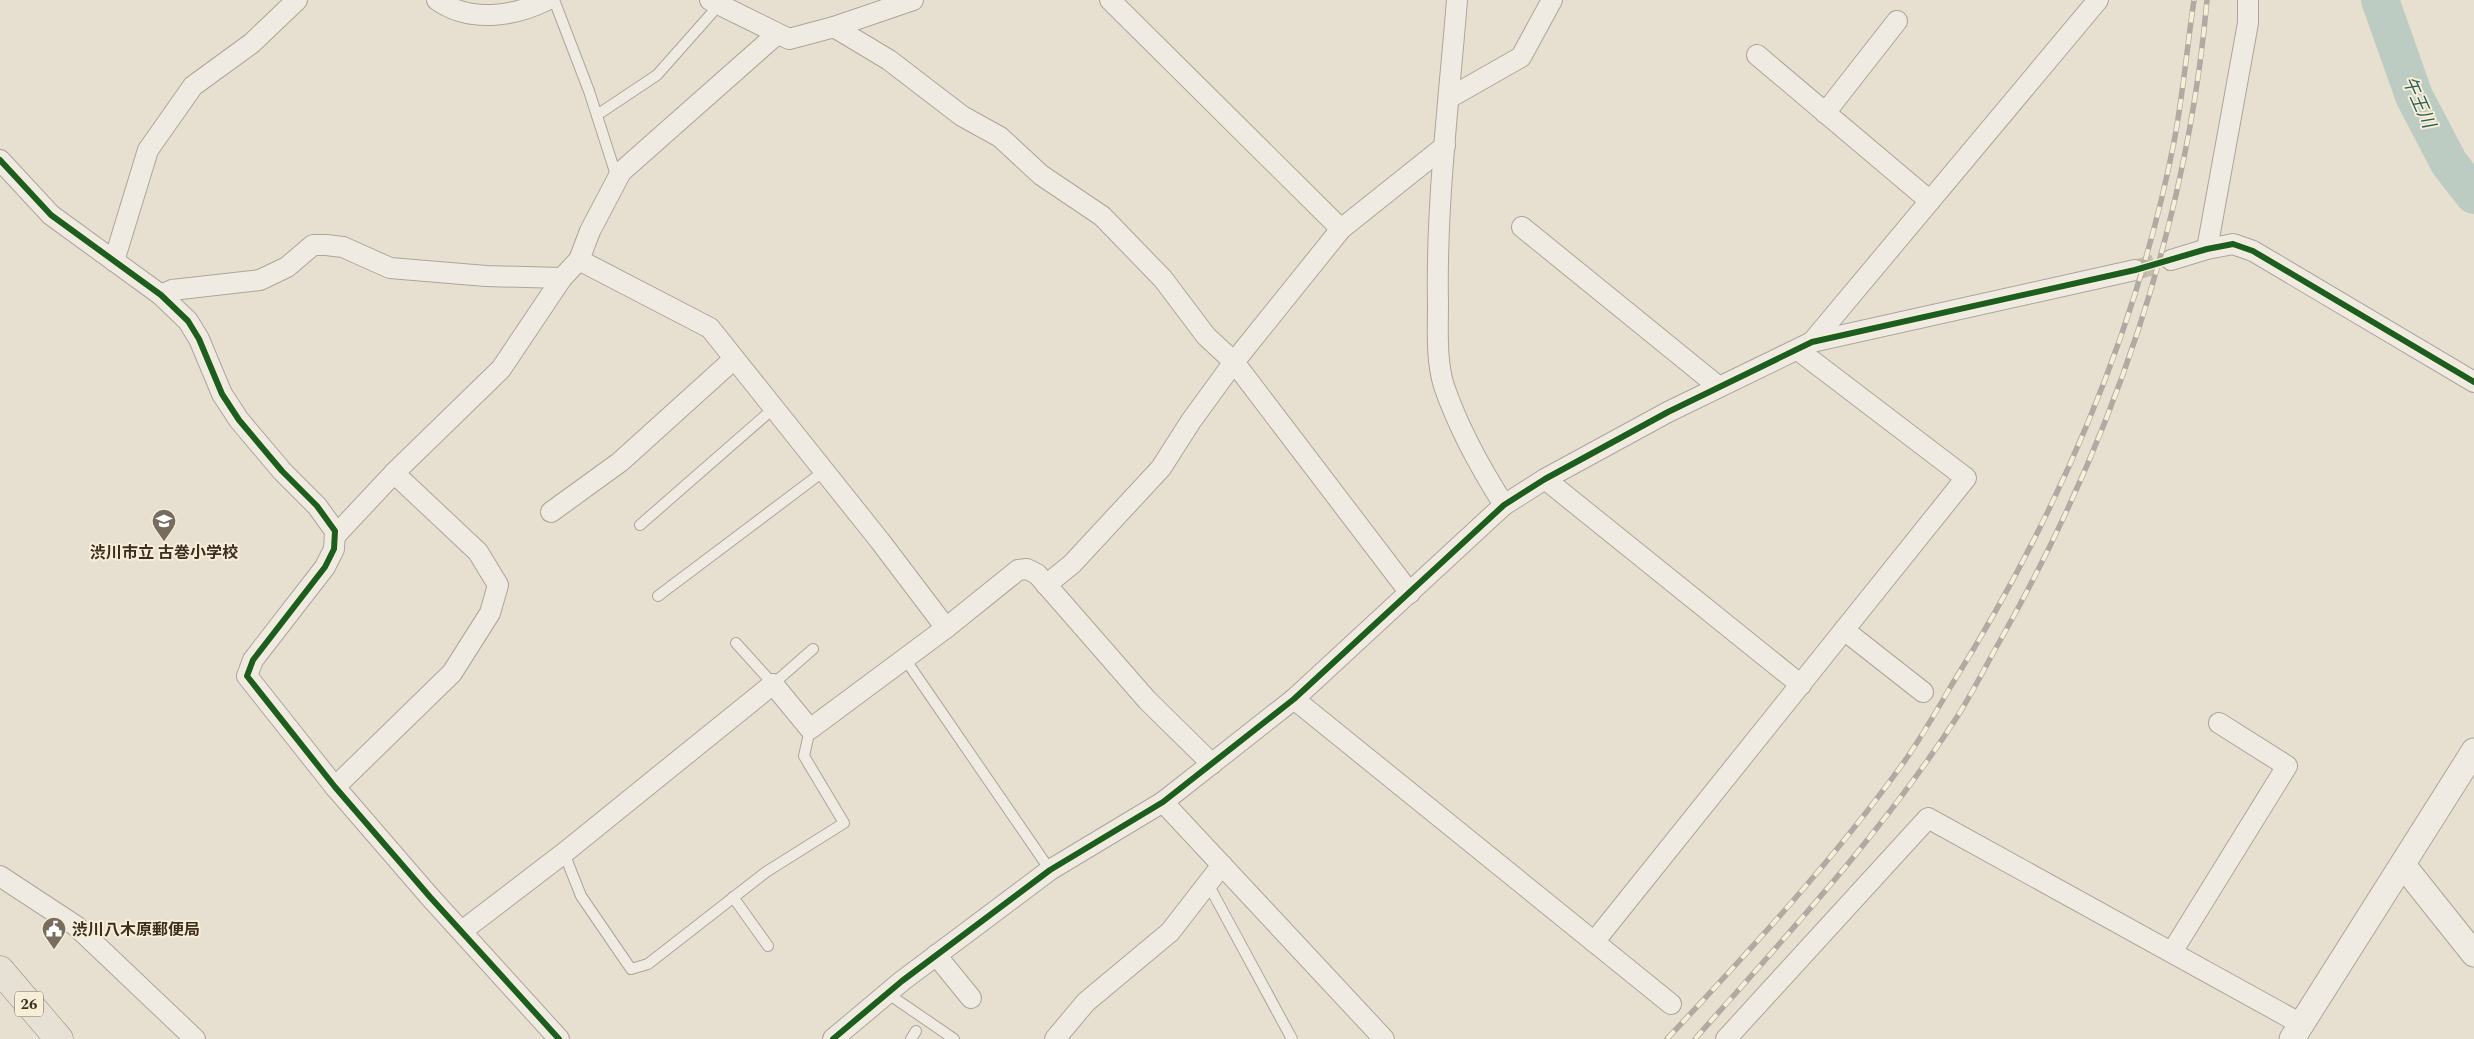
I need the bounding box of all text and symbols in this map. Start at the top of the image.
water label: 午王川 [2395,72,2443,134]
school or university icon: 渋川市立 古巻小学校 [151,508,177,542]
place label: 渋川市立 古巻小学校 [90,541,238,565]
public building icon: 渋川八木原郵便局 [41,916,67,950]
place label: 渋川八木原郵便局 [72,918,200,942]
road number: 26 [15,992,43,1016]

